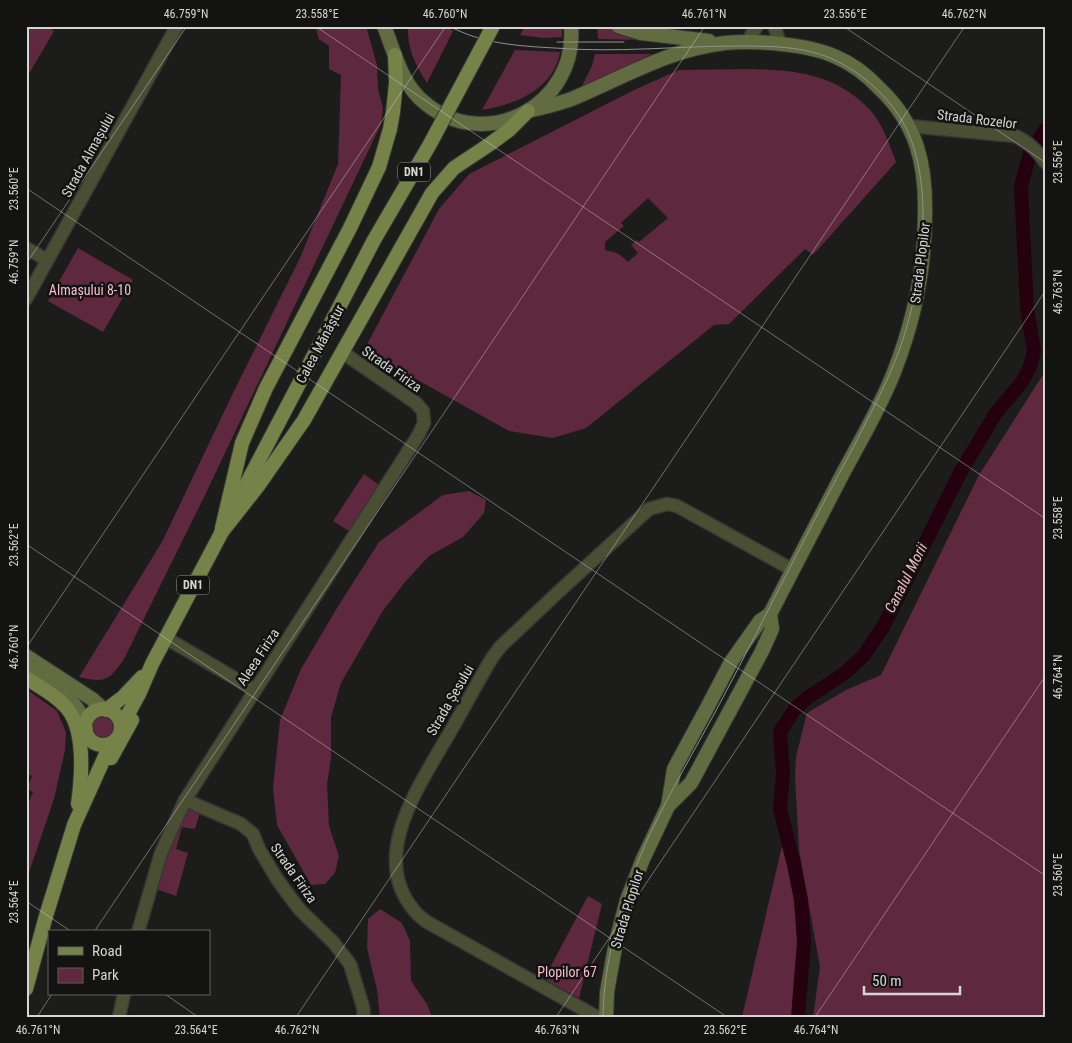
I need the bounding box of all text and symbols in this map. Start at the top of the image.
text: 46.759°N [164,7,208,21]
text: 23.558°E [295,7,339,21]
text: 46.760°N [423,7,467,21]
text: 46.761°N [682,7,726,21]
text: 23.556°E [823,7,867,21]
text: 46.762°N [942,7,986,21]
street label: Strada Rozelor [936,106,1018,132]
street label: Strada Almașului [58,110,119,200]
text: 23.556°E [1051,140,1065,184]
road number: DN1 [398,162,430,182]
text: 23.560°E [7,167,21,211]
street label: Strada Plopilor [907,222,933,304]
text: 46.759°N [7,240,21,284]
text: 46.763°N [1051,270,1065,314]
park label: Almașului 8-10 [49,282,131,299]
street label: Calea Mănăștur [293,302,348,386]
street label: Strada Firiza [359,343,425,395]
text: 23.558°E [1051,496,1065,540]
text: 23.562°E [7,523,21,567]
water label: Canalul Morii [881,540,932,616]
road number: DN1 [177,576,209,594]
text: 46.760°N [7,625,21,669]
street label: Aleea Firiza [234,626,282,688]
text: 46.764°N [1051,655,1065,699]
street label: Strada Șesului [423,662,478,739]
street label: Strada Firiza [268,840,320,906]
text: 23.560°E [1051,853,1065,897]
street label: Strada Plopilor [607,868,647,950]
text: 23.564°E [7,880,21,924]
legend [48,930,210,996]
text: Road [92,942,122,960]
scale bar [864,963,961,995]
park label: Plopilor 67 [537,964,597,980]
text: Park [92,966,119,984]
text: 50 m [872,972,902,990]
text: 46.761°N [16,1023,60,1037]
text: 23.564°E [174,1023,218,1037]
text: 46.762°N [275,1023,319,1037]
text: 46.763°N [535,1023,579,1037]
text: 23.562°E [703,1023,747,1037]
text: 46.764°N [794,1023,838,1037]

